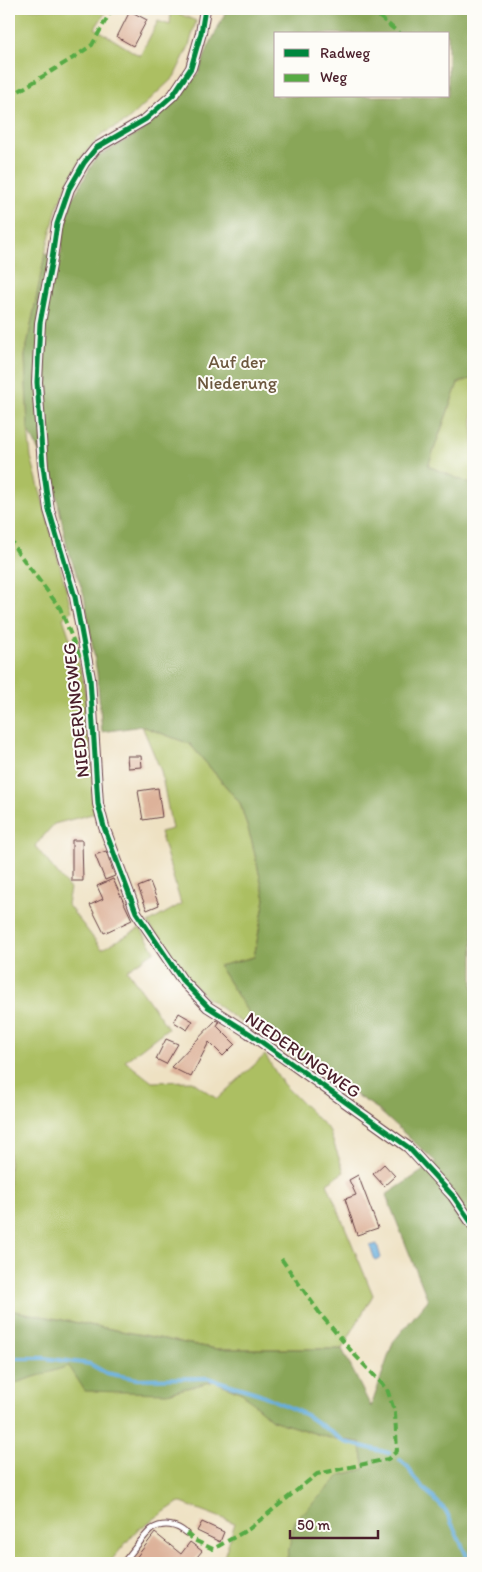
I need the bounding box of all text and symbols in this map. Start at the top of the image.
legend [274,32,450,98]
text: Radweg [320,44,370,62]
text: Weg [320,68,347,86]
park label: Auf der Niederung [197,351,278,394]
street label: NIEDERUNGWEG [58,641,94,779]
street label: NIEDERUNGWEG [241,1007,365,1103]
scale bar [290,1507,377,1539]
text: 50 m [297,1516,330,1534]

